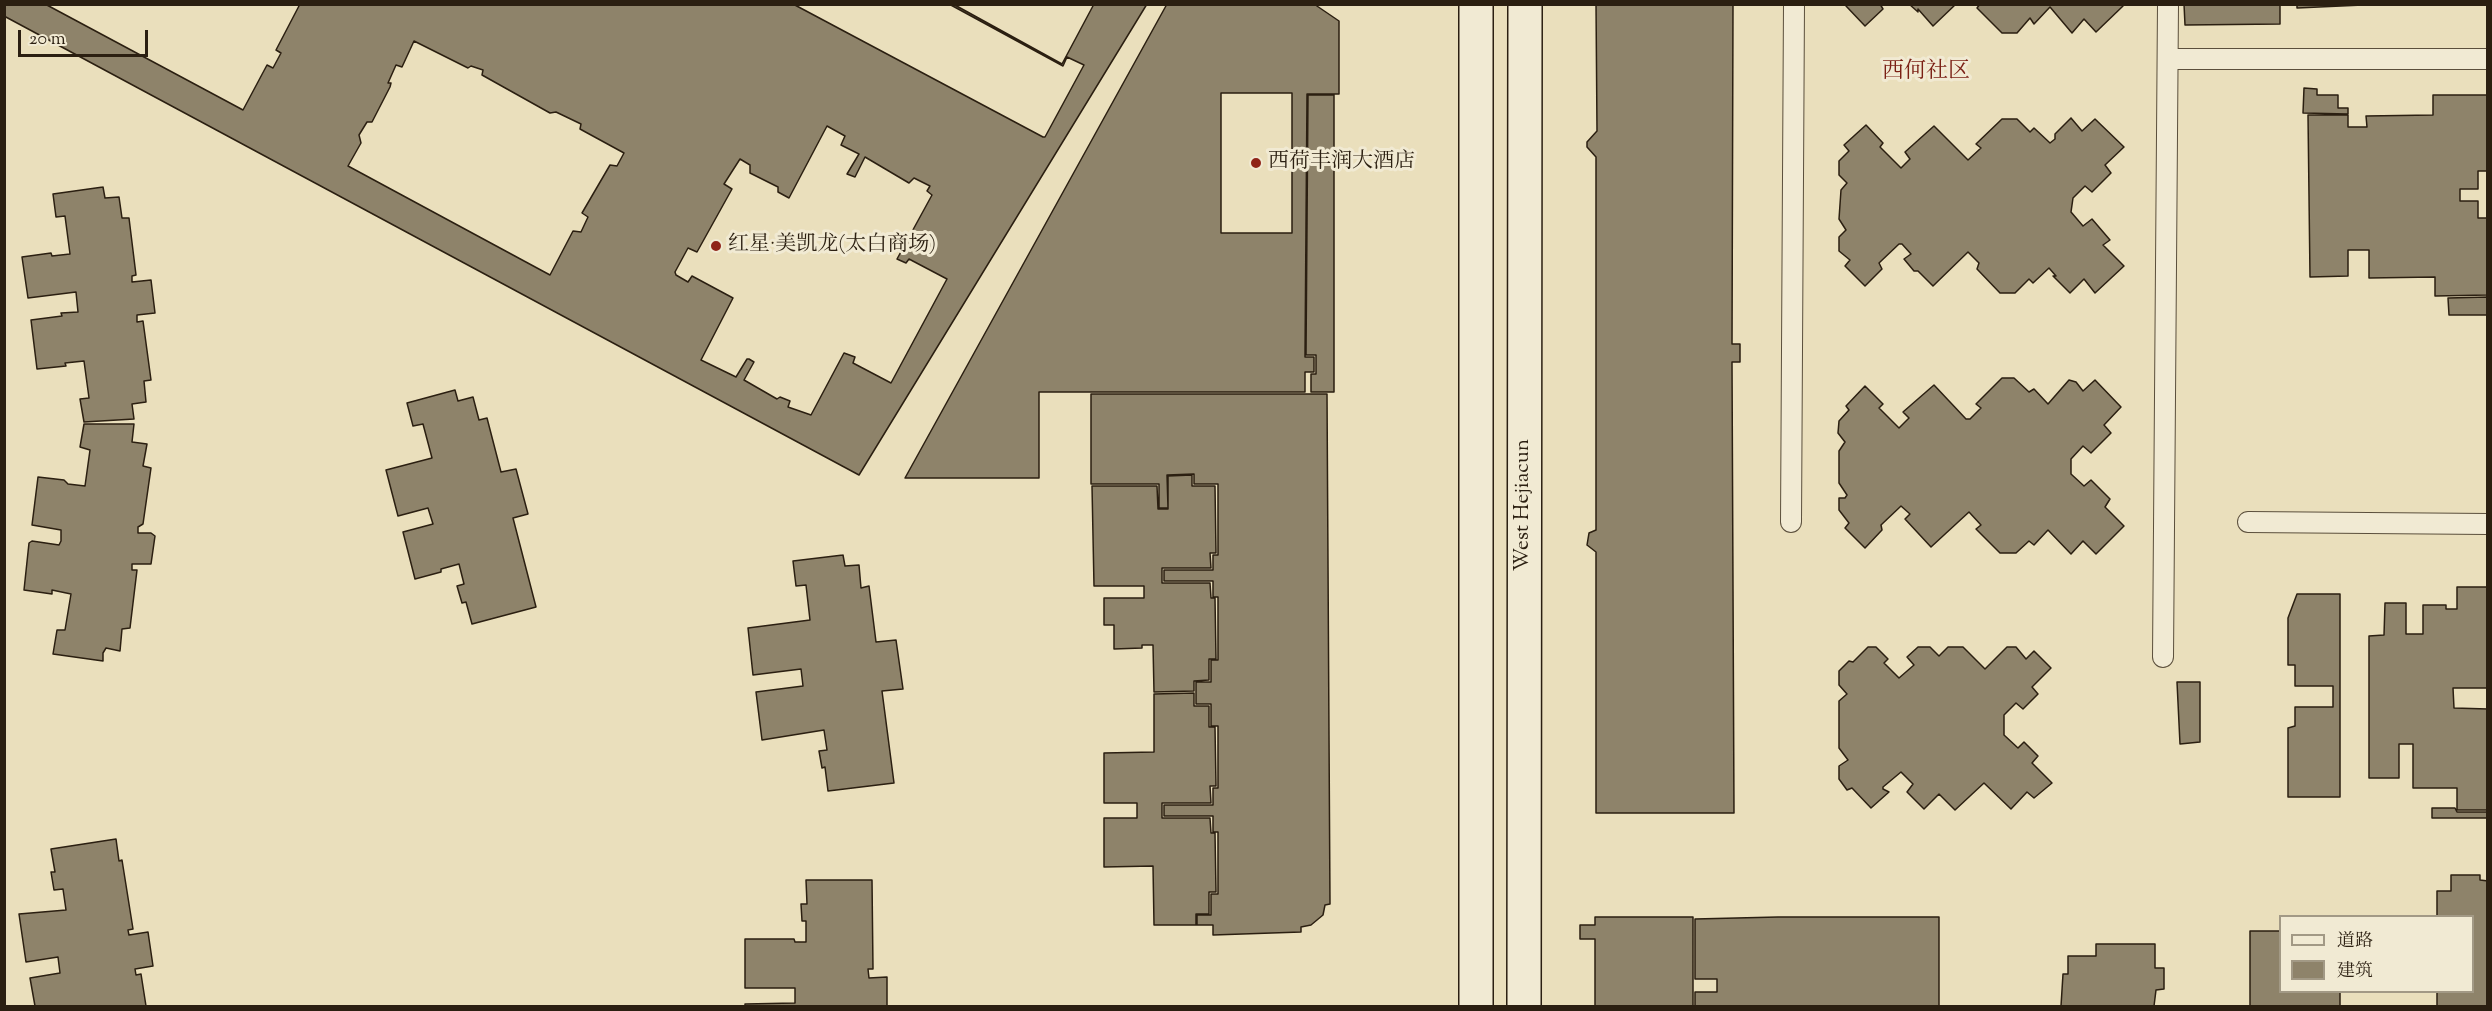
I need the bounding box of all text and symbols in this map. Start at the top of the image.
scale bar [21,18,152,56]
text: 20 m [29,27,66,53]
district label: 西何社区 [1882,60,1970,86]
place label: 西荷丰润大酒店 [1268,150,1415,176]
marker: 西荷丰润大酒店 [1249,156,1263,170]
place label: 红星·美凯龙(太白商场) [728,233,936,259]
marker: 红星·美凯龙(太白商场) [709,239,723,253]
street label: West Hejiacun [1511,439,1537,571]
legend [2279,915,2474,993]
text: 道路 [2337,929,2373,955]
text: 建筑 [2337,959,2373,985]

